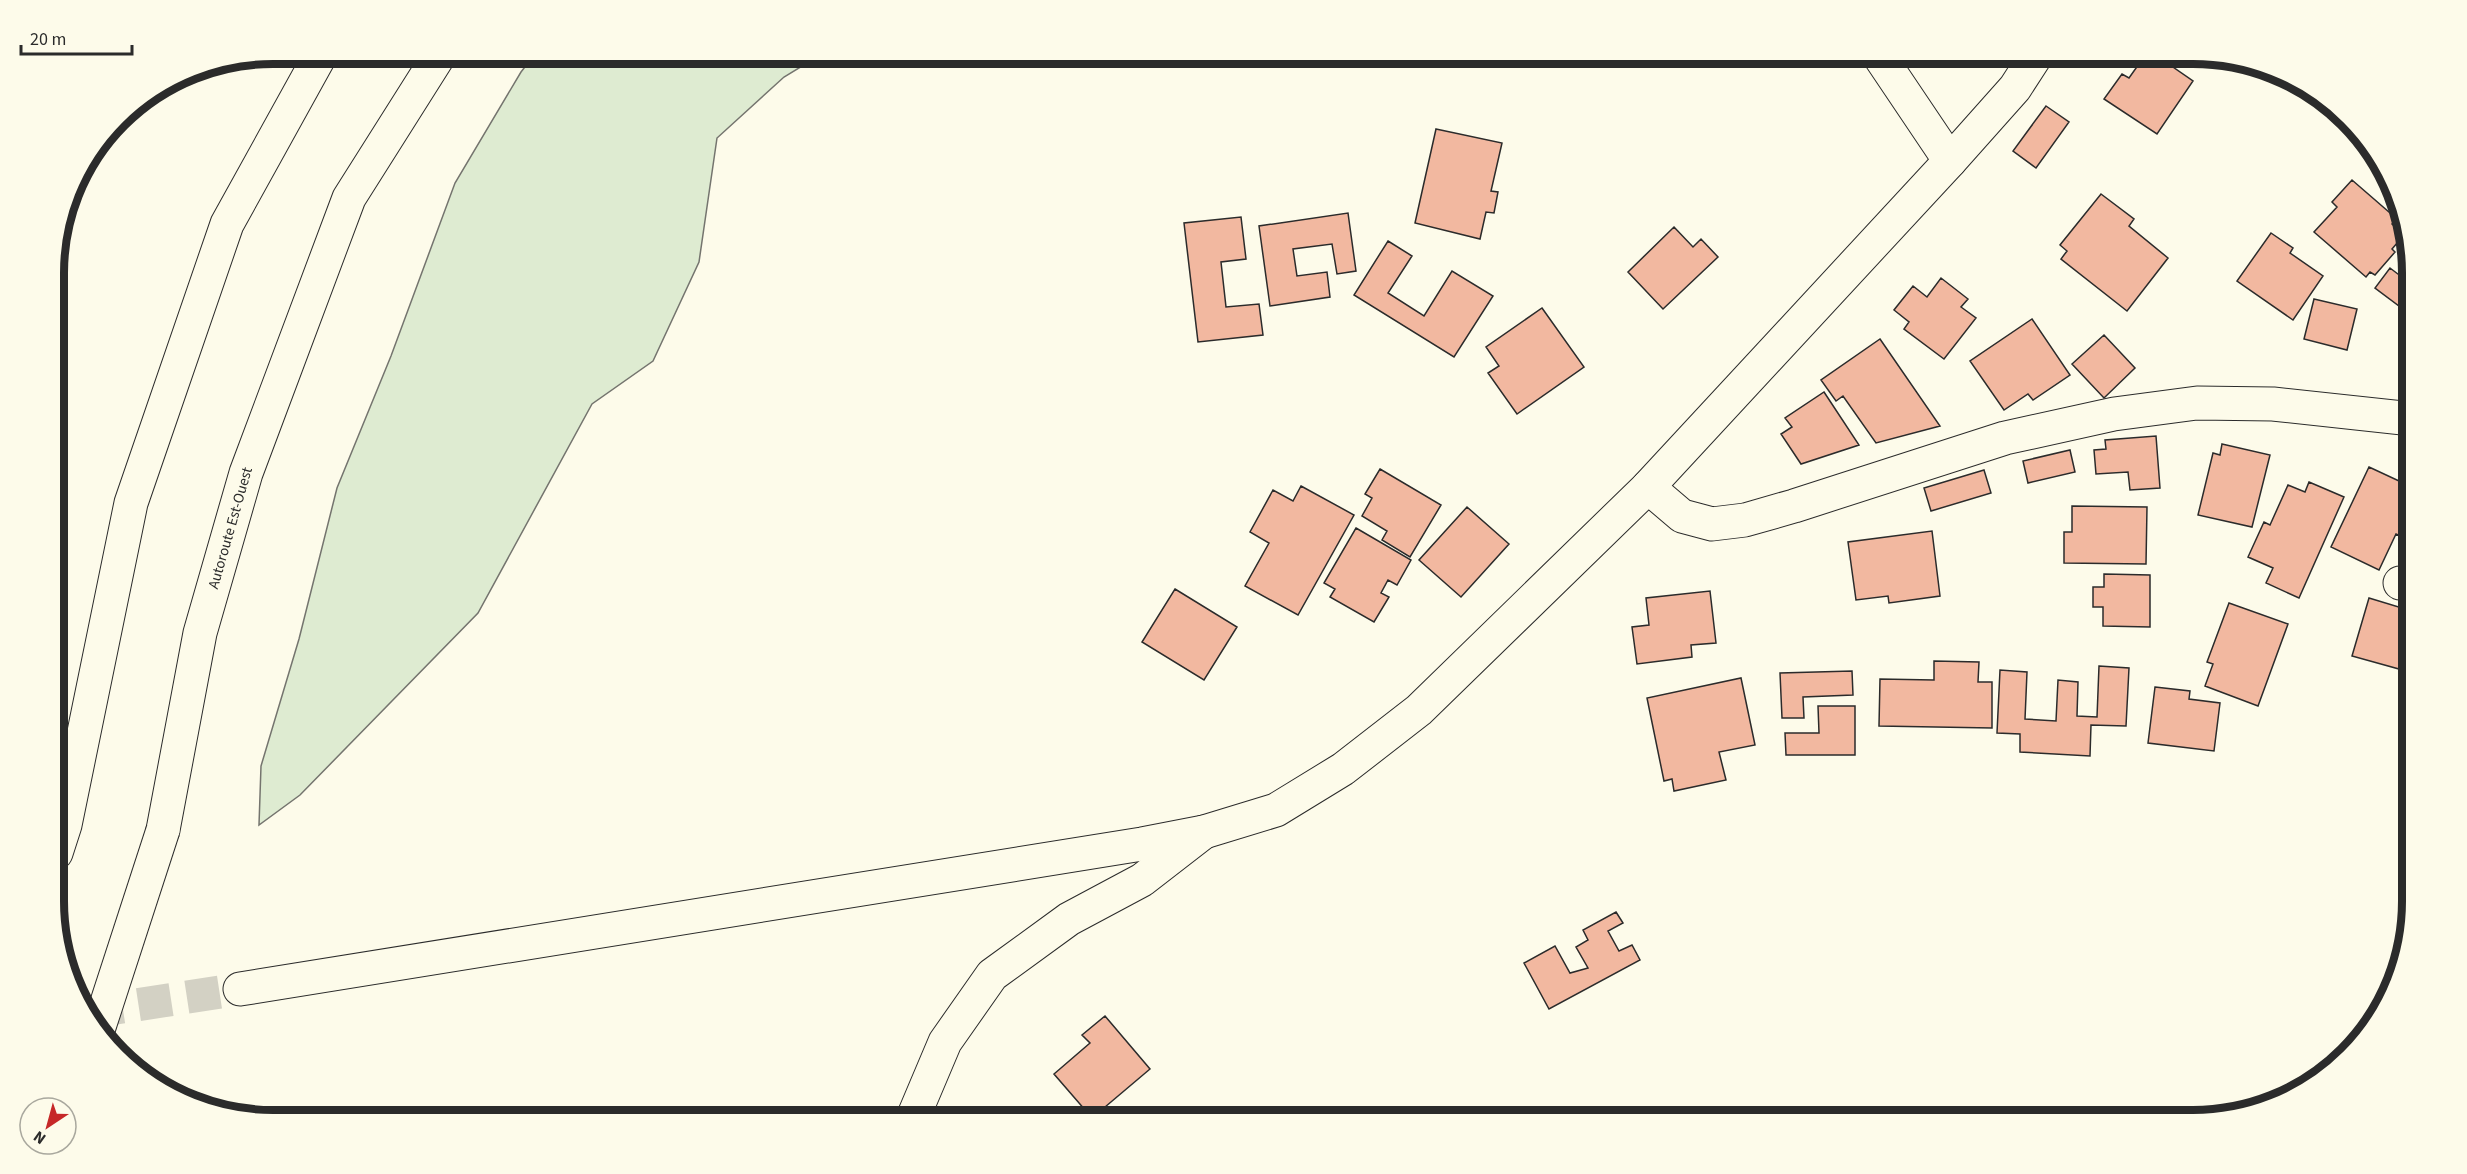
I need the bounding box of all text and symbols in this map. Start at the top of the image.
scale bar [21,18,132,56]
text: 20 m [30,27,66,52]
street label: Autoroute Est-Ouest [203,465,258,591]
north arrow [18,1096,78,1156]
text: N [29,1125,51,1149]

